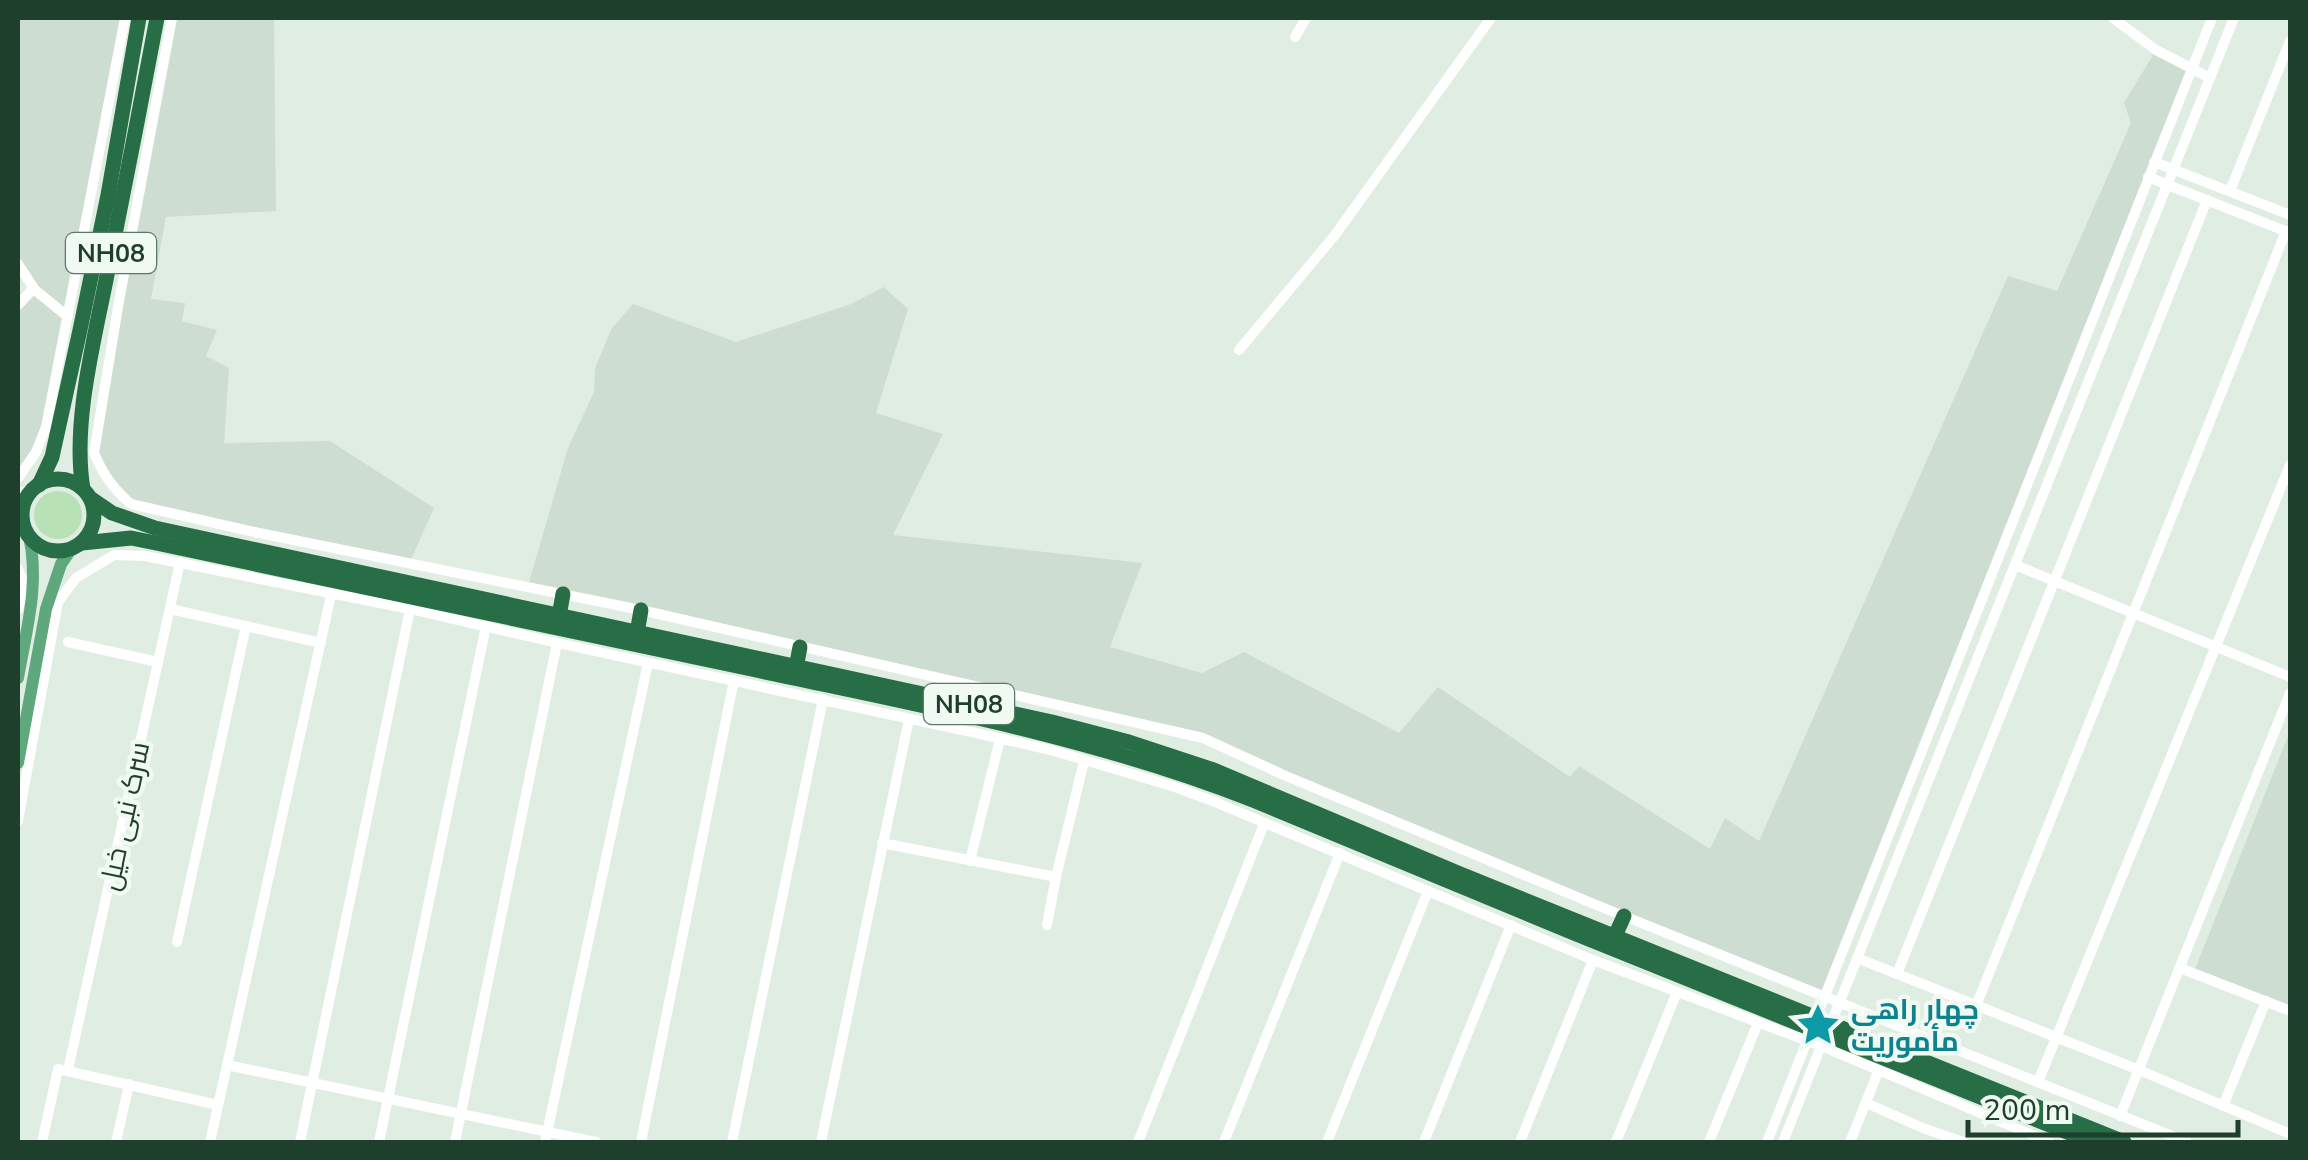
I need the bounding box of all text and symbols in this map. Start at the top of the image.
road number: NH08 [66,233,156,273]
road number: NH08 [924,684,1014,724]
street label: سرک نبی خیل [91,738,159,894]
place label: چهار راهی مأموریت [1851,991,1979,1061]
place icon: چهار راهی مأموریت [1794,1001,1842,1049]
scale bar [1968,1075,2238,1137]
text: 200 m [1983,1090,2070,1131]

